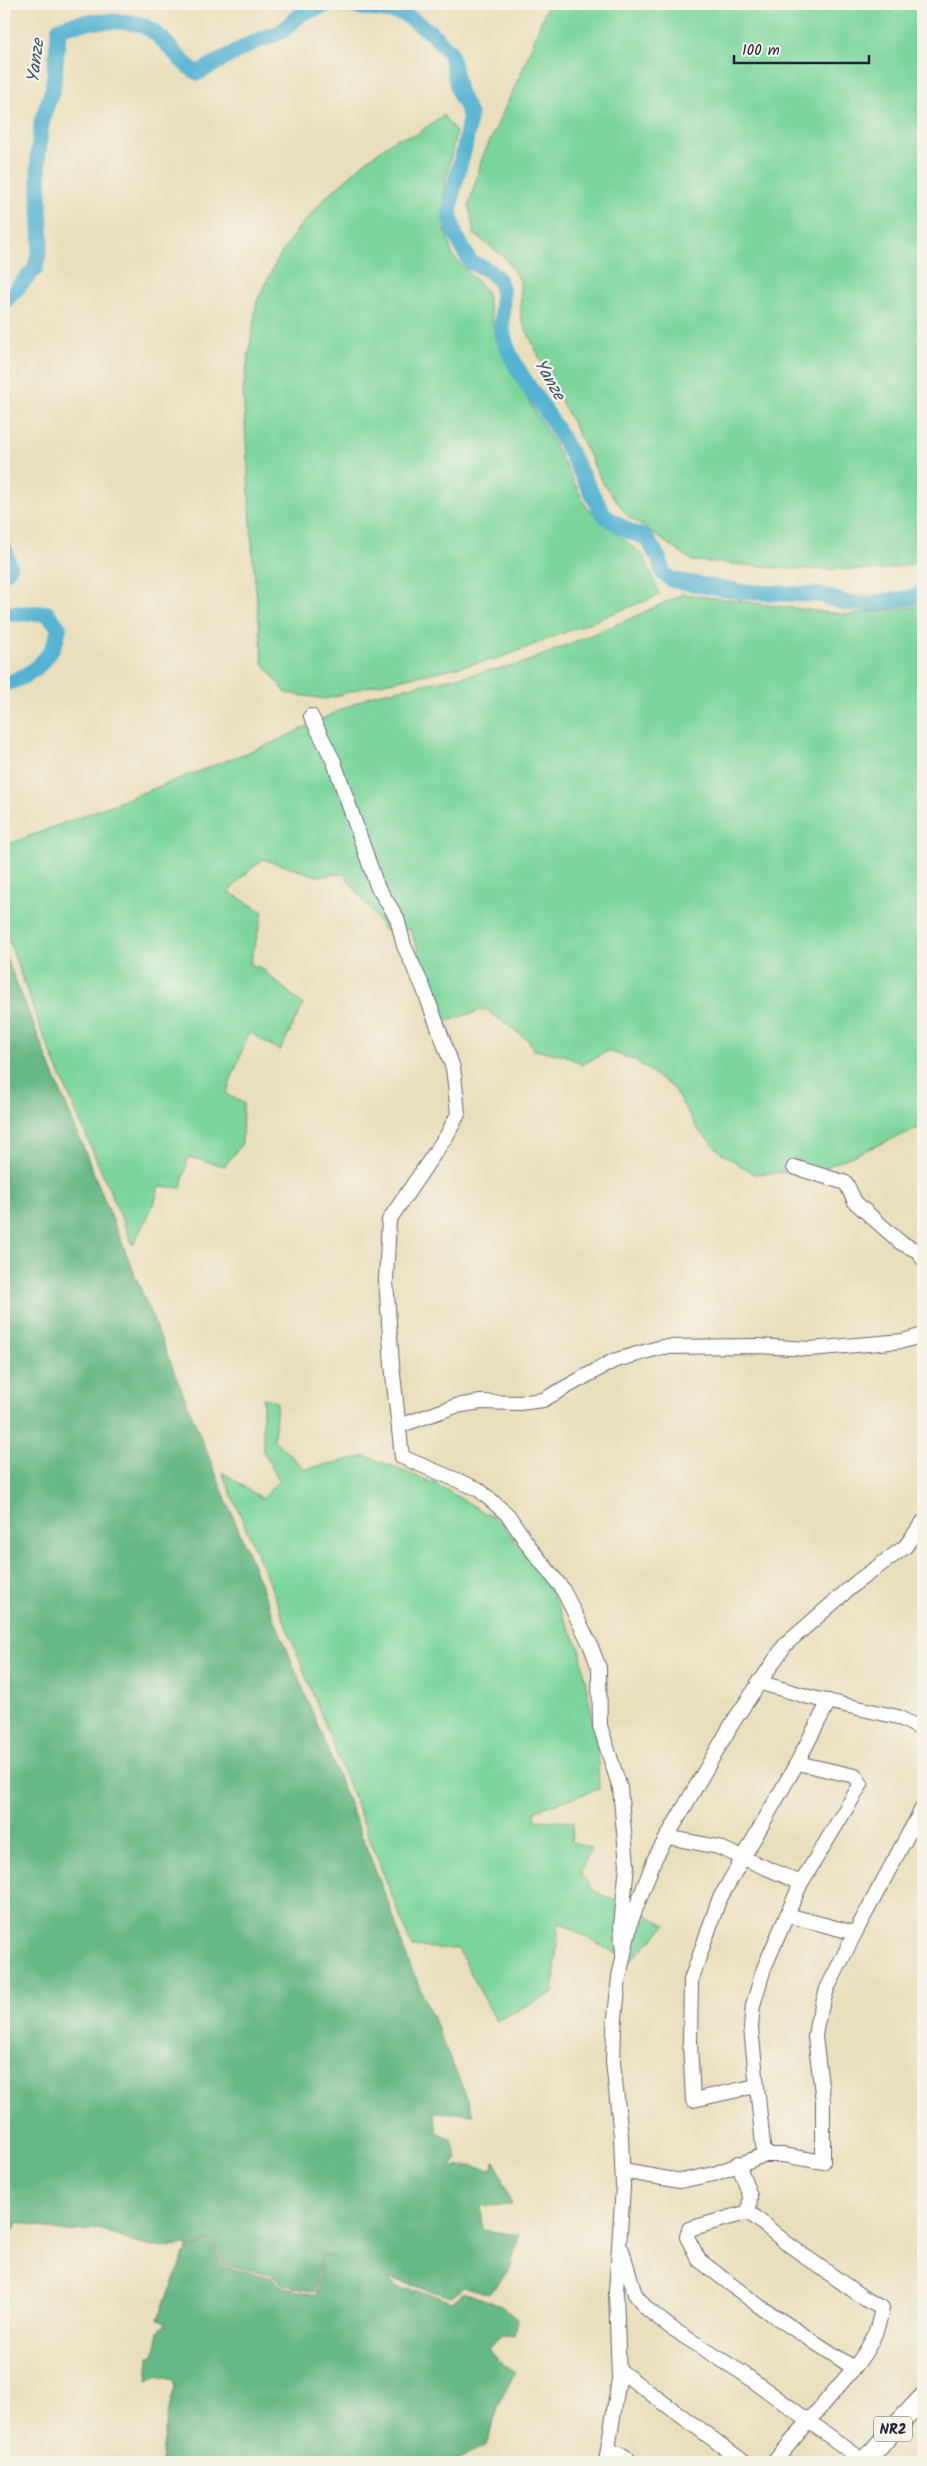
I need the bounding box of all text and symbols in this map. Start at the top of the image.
scale bar [734,32,870,64]
water label: Yanze [19,35,54,85]
text: 100 m [742,39,780,63]
water label: Yanze [525,353,573,408]
road number: NR2 [874,2416,912,2442]

